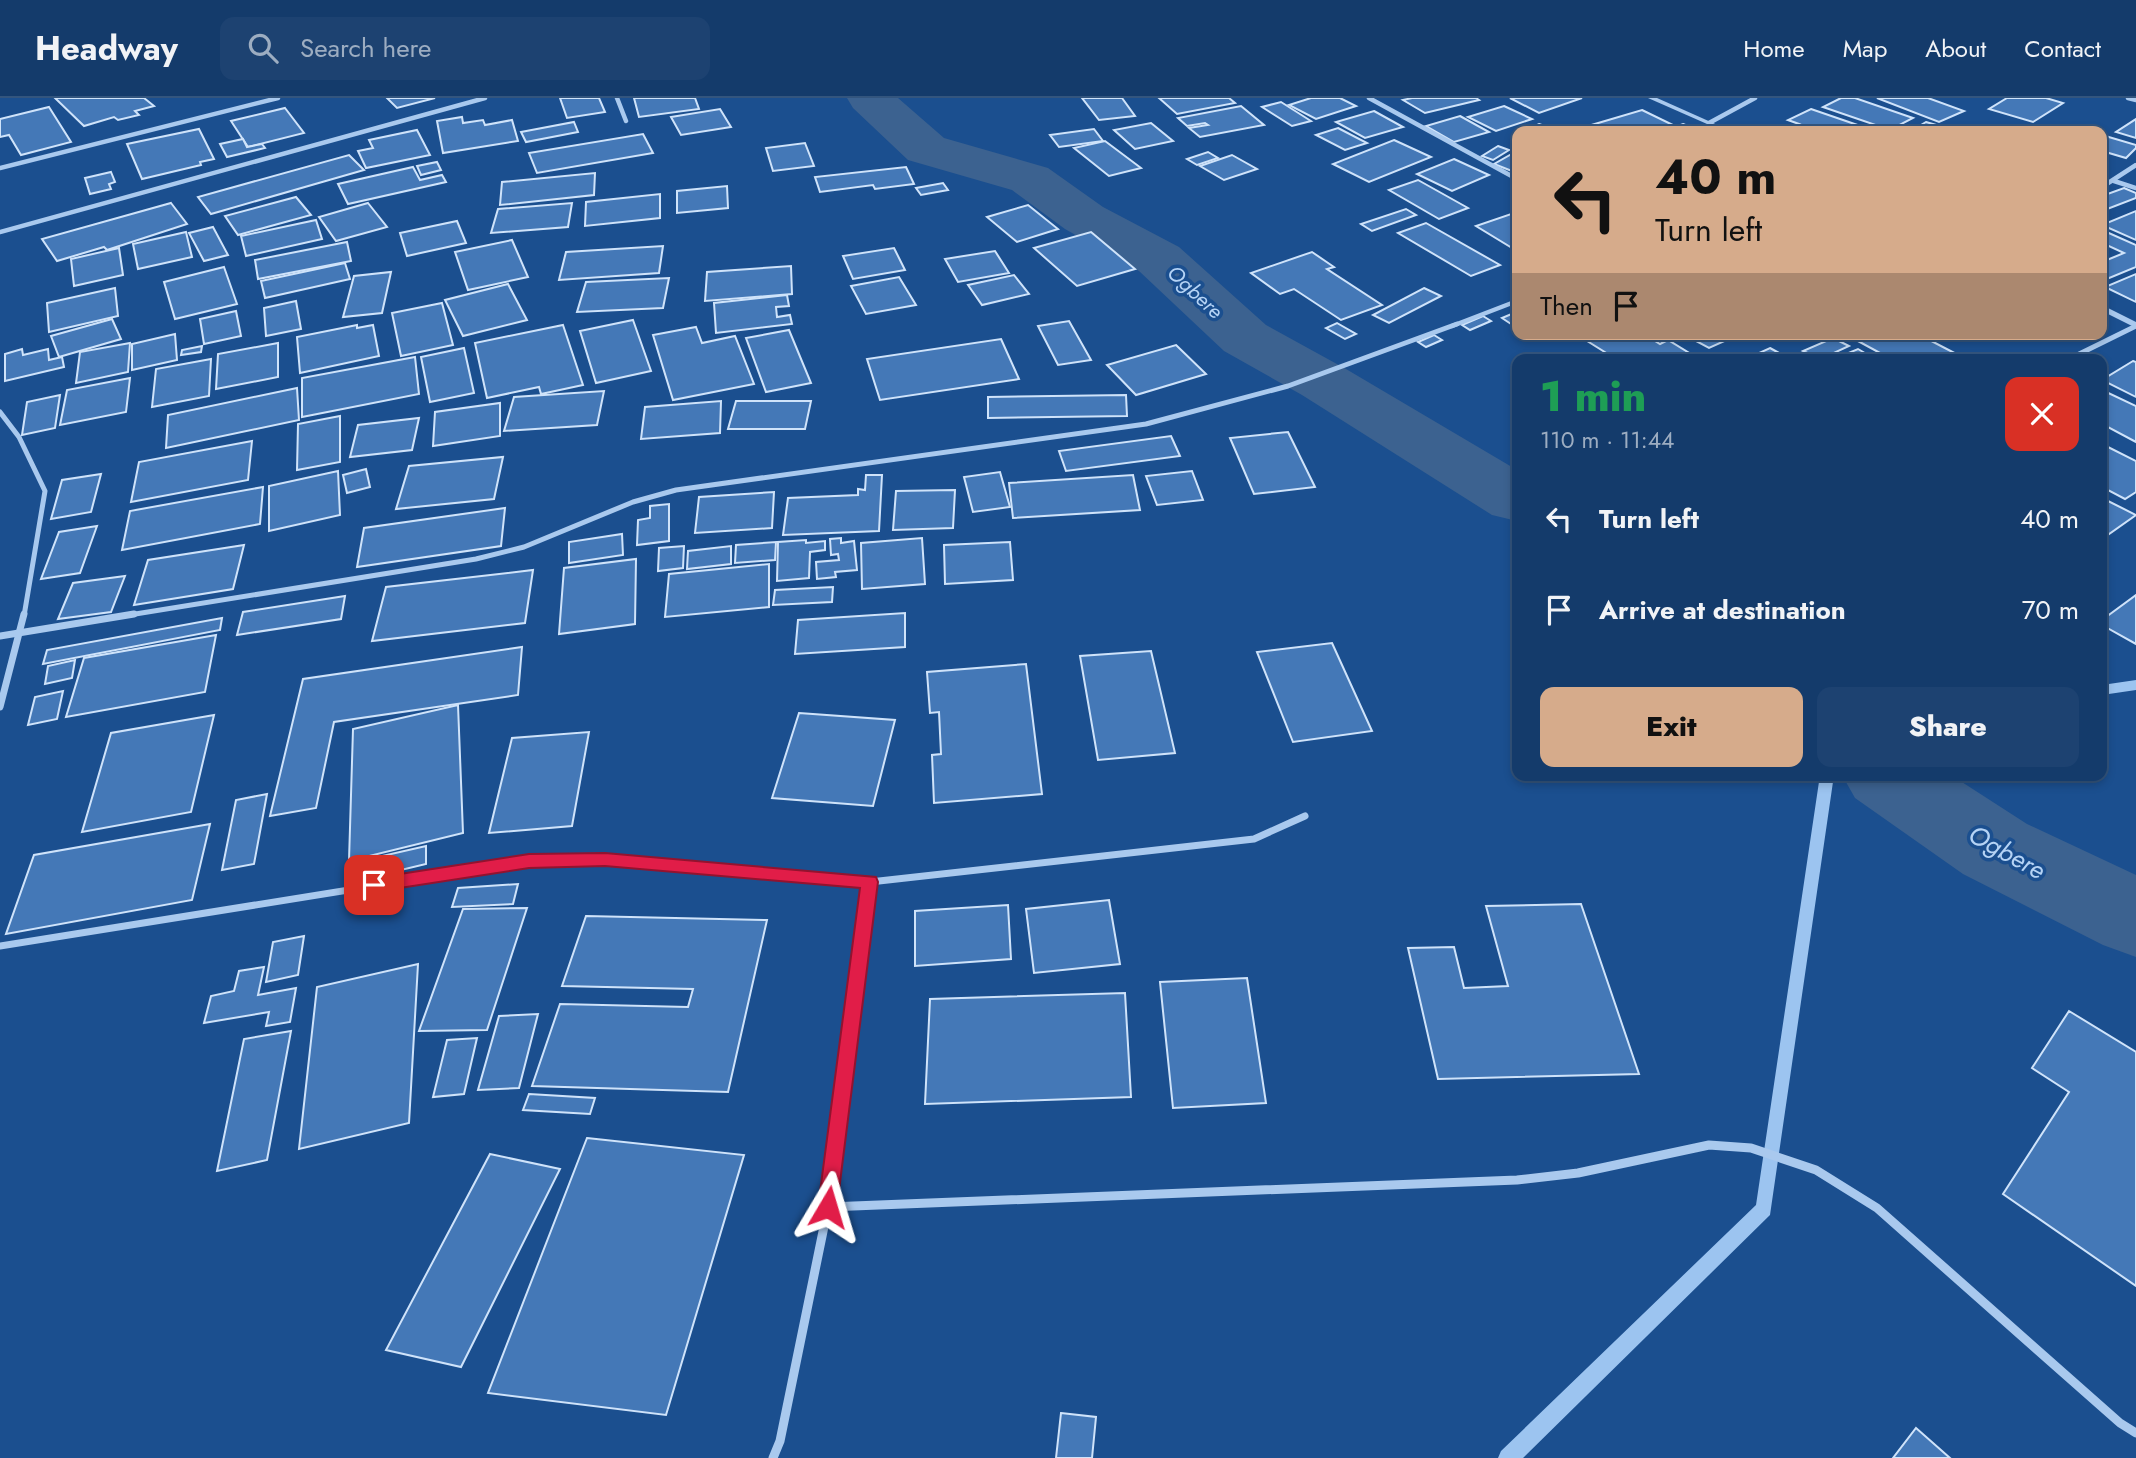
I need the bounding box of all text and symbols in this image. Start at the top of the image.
search box [220,17,710,80]
text: Headway [35,25,178,72]
icon: search [244,29,282,67]
text: Search here [300,29,431,67]
text: Home [1743,31,1805,66]
text: Map [1843,31,1887,66]
text: About [1925,31,1986,66]
text: Contact [2024,31,2101,66]
text: 40 m [1655,142,1777,212]
icon: left [1540,154,1631,245]
text: Turn left [1655,207,1762,253]
water label: Ogbere [1160,258,1230,326]
text: Then [1540,287,1593,325]
icon: arrive [1607,287,1645,325]
text: 1 min [1540,366,1646,427]
button: close [2005,377,2079,451]
text: 110 m · 11:44 [1540,423,1674,457]
icon: left [1540,500,1578,538]
text: Turn left [1599,500,1699,538]
text: 40 m [2020,500,2079,538]
icon: arrive [1540,591,1578,629]
text: Arrive at destination [1599,591,1846,629]
text: 70 m [2022,591,2079,629]
button: Exit [1540,687,1803,767]
button: Share [1817,687,2079,767]
water label: Ogbere [1962,815,2052,889]
pin [344,855,404,915]
icon: arrive [355,866,393,904]
position arrow [791,1170,865,1244]

